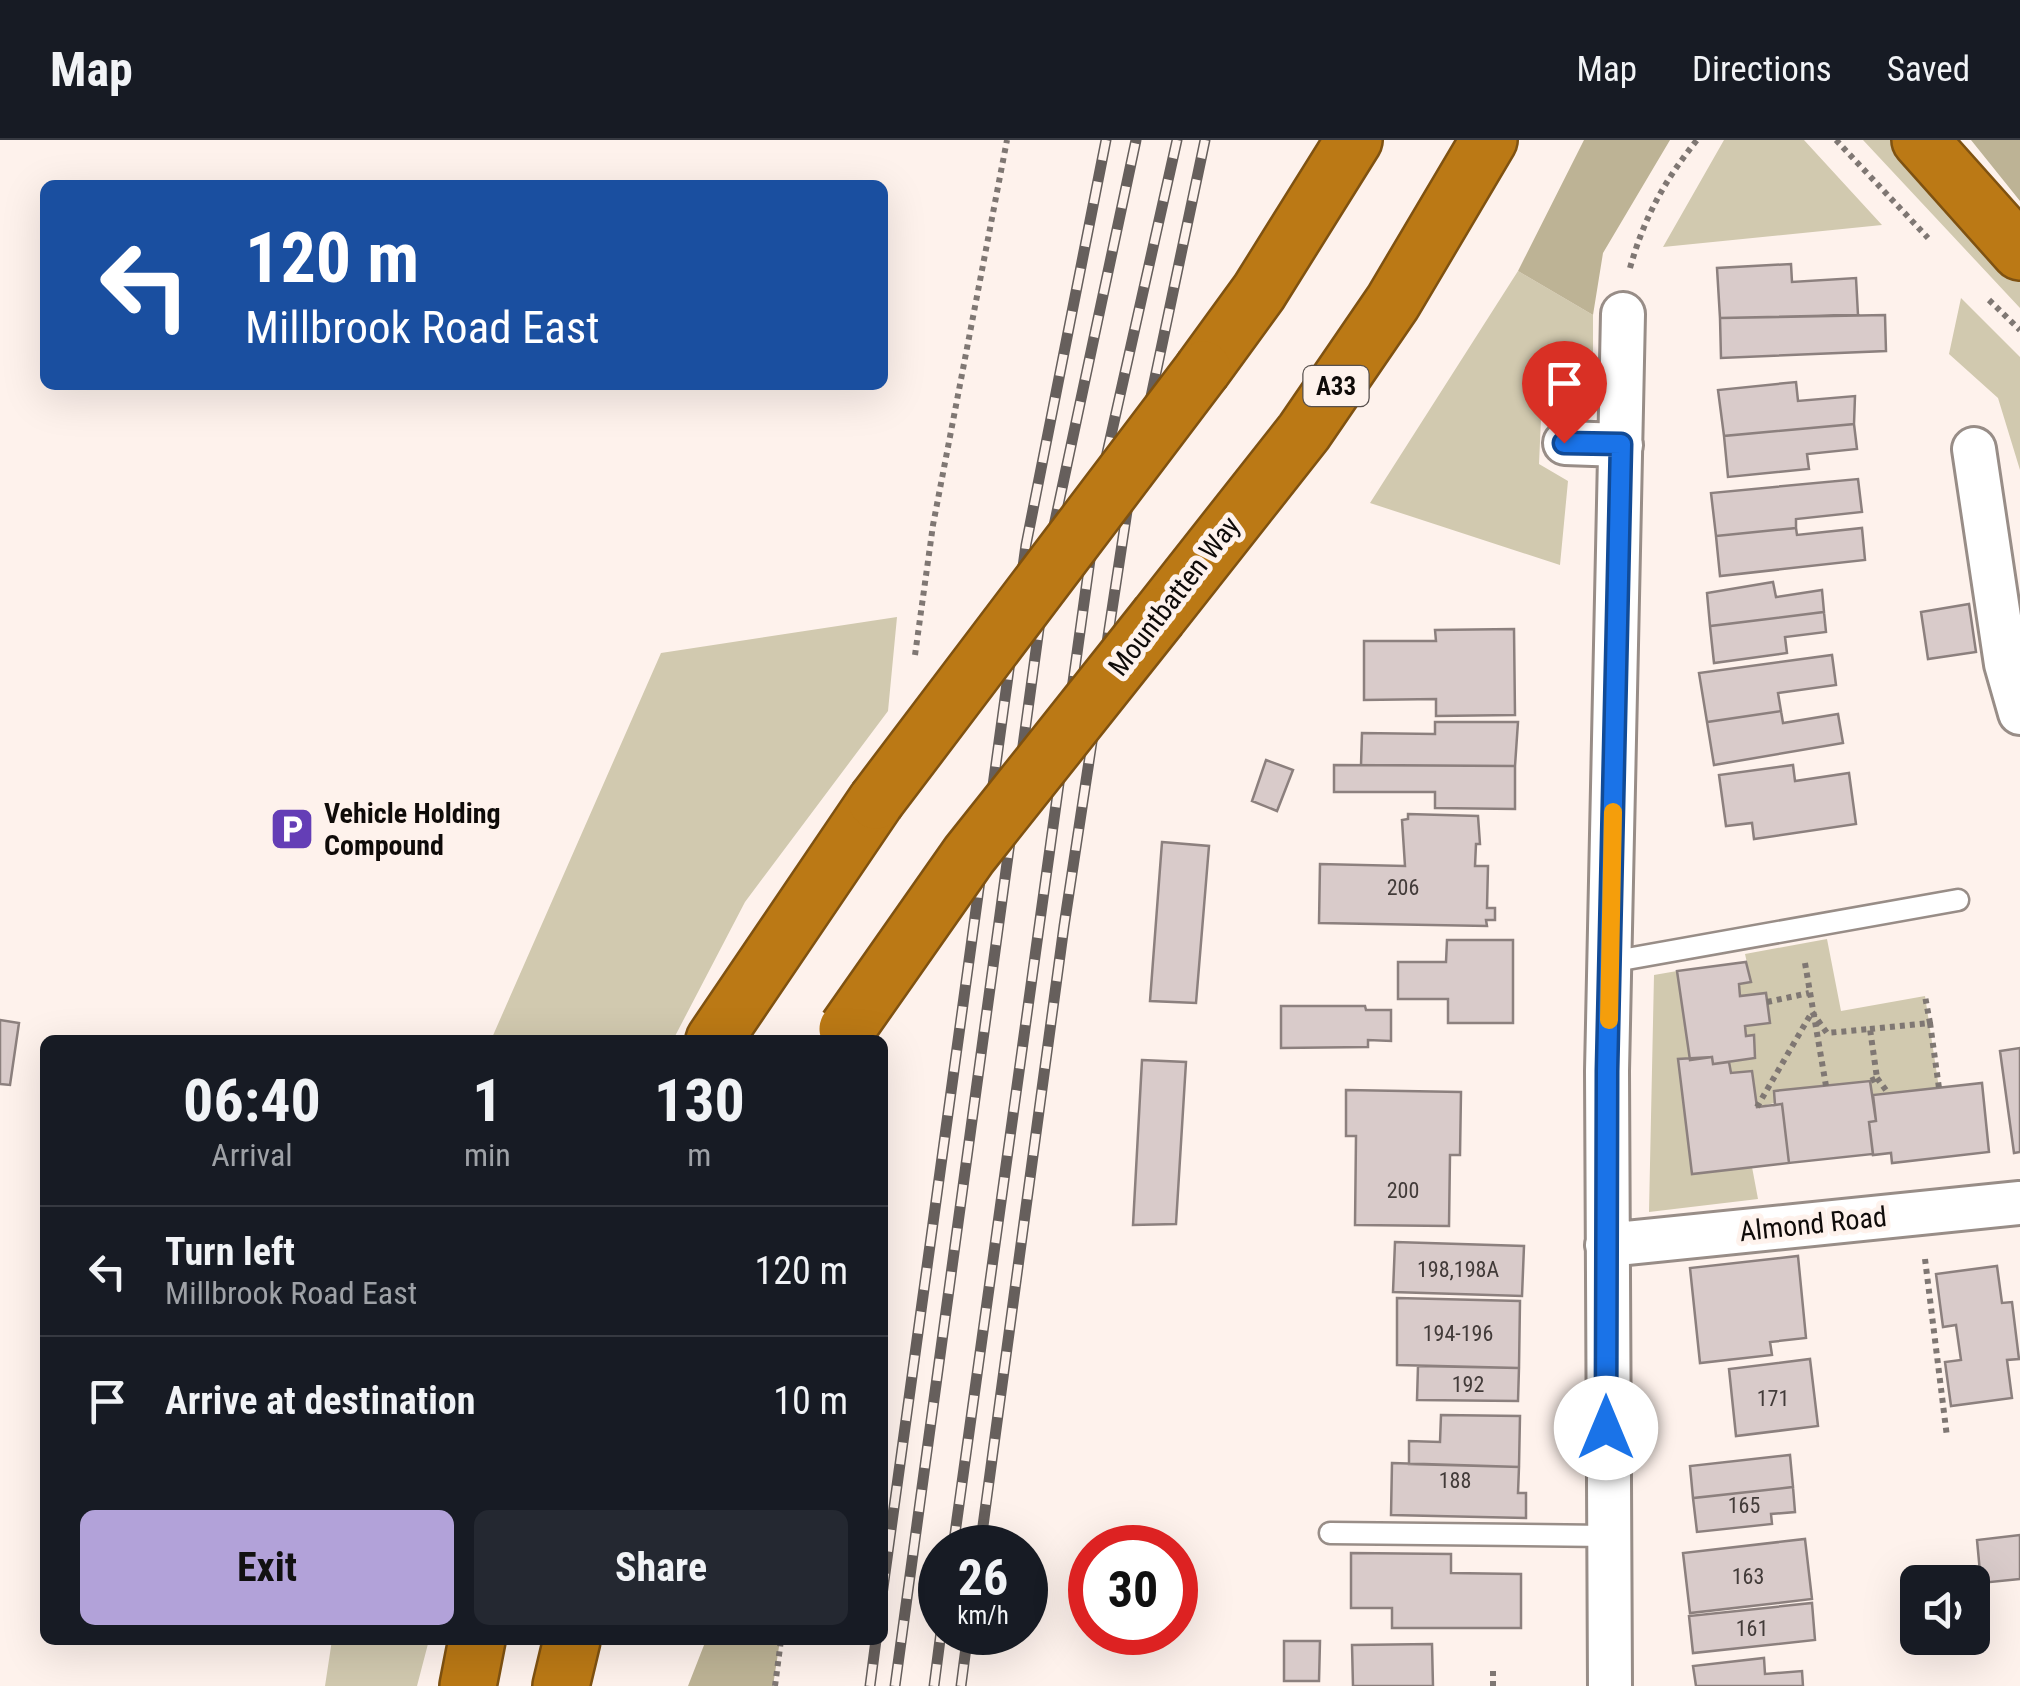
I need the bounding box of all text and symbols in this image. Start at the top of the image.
text: Map [50,41,133,98]
text: Map [1577,49,1637,90]
text: Directions [1692,49,1832,90]
text: Saved [1887,49,1970,90]
text: 120 m [245,217,419,299]
icon: left [80,220,210,350]
text: Millbrook Road East [245,301,600,354]
pin [1522,341,1607,444]
icon: arrive [1537,356,1592,411]
road number: A33 [1304,366,1368,406]
street label: Mountbatten Way [1102,509,1247,682]
place label: Vehicle Holding Compound [324,797,501,862]
parking icon: Vehicle Holding Compound [269,806,315,852]
house number: 206 [1387,875,1419,900]
text: 06:40 [183,1065,321,1136]
text: 1 [472,1065,503,1136]
text: 130 [654,1065,745,1136]
text: Arrival [211,1136,293,1174]
text: min [464,1136,511,1174]
text: m [687,1136,711,1174]
house number: 200 [1387,1178,1419,1203]
street label: Almond Road [1738,1200,1888,1248]
text: Turn left [165,1230,295,1274]
icon: left [80,1244,135,1299]
text: 120 m [754,1249,848,1293]
house number: 198,198A [1417,1257,1499,1282]
text: Millbrook Road East [165,1274,417,1312]
house number: 194-196 [1423,1321,1493,1346]
house number: 192 [1452,1372,1484,1397]
icon: arrive [80,1374,135,1429]
position arrow [1554,1376,1658,1480]
text: Arrive at destination [165,1379,475,1423]
text: 10 m [773,1379,848,1423]
house number: 171 [1757,1386,1789,1411]
house number: 188 [1439,1468,1471,1493]
house number: 165 [1728,1493,1760,1518]
button: Exit [80,1510,454,1625]
button: Share [474,1510,848,1625]
speed limit sign: 30 [1068,1525,1198,1655]
text: 26 [958,1549,1008,1607]
house number: 163 [1732,1564,1764,1589]
map controls [1900,1565,1990,1655]
button: sound [1900,1565,1990,1655]
text: km/h [957,1601,1009,1630]
house number: 161 [1736,1616,1768,1641]

